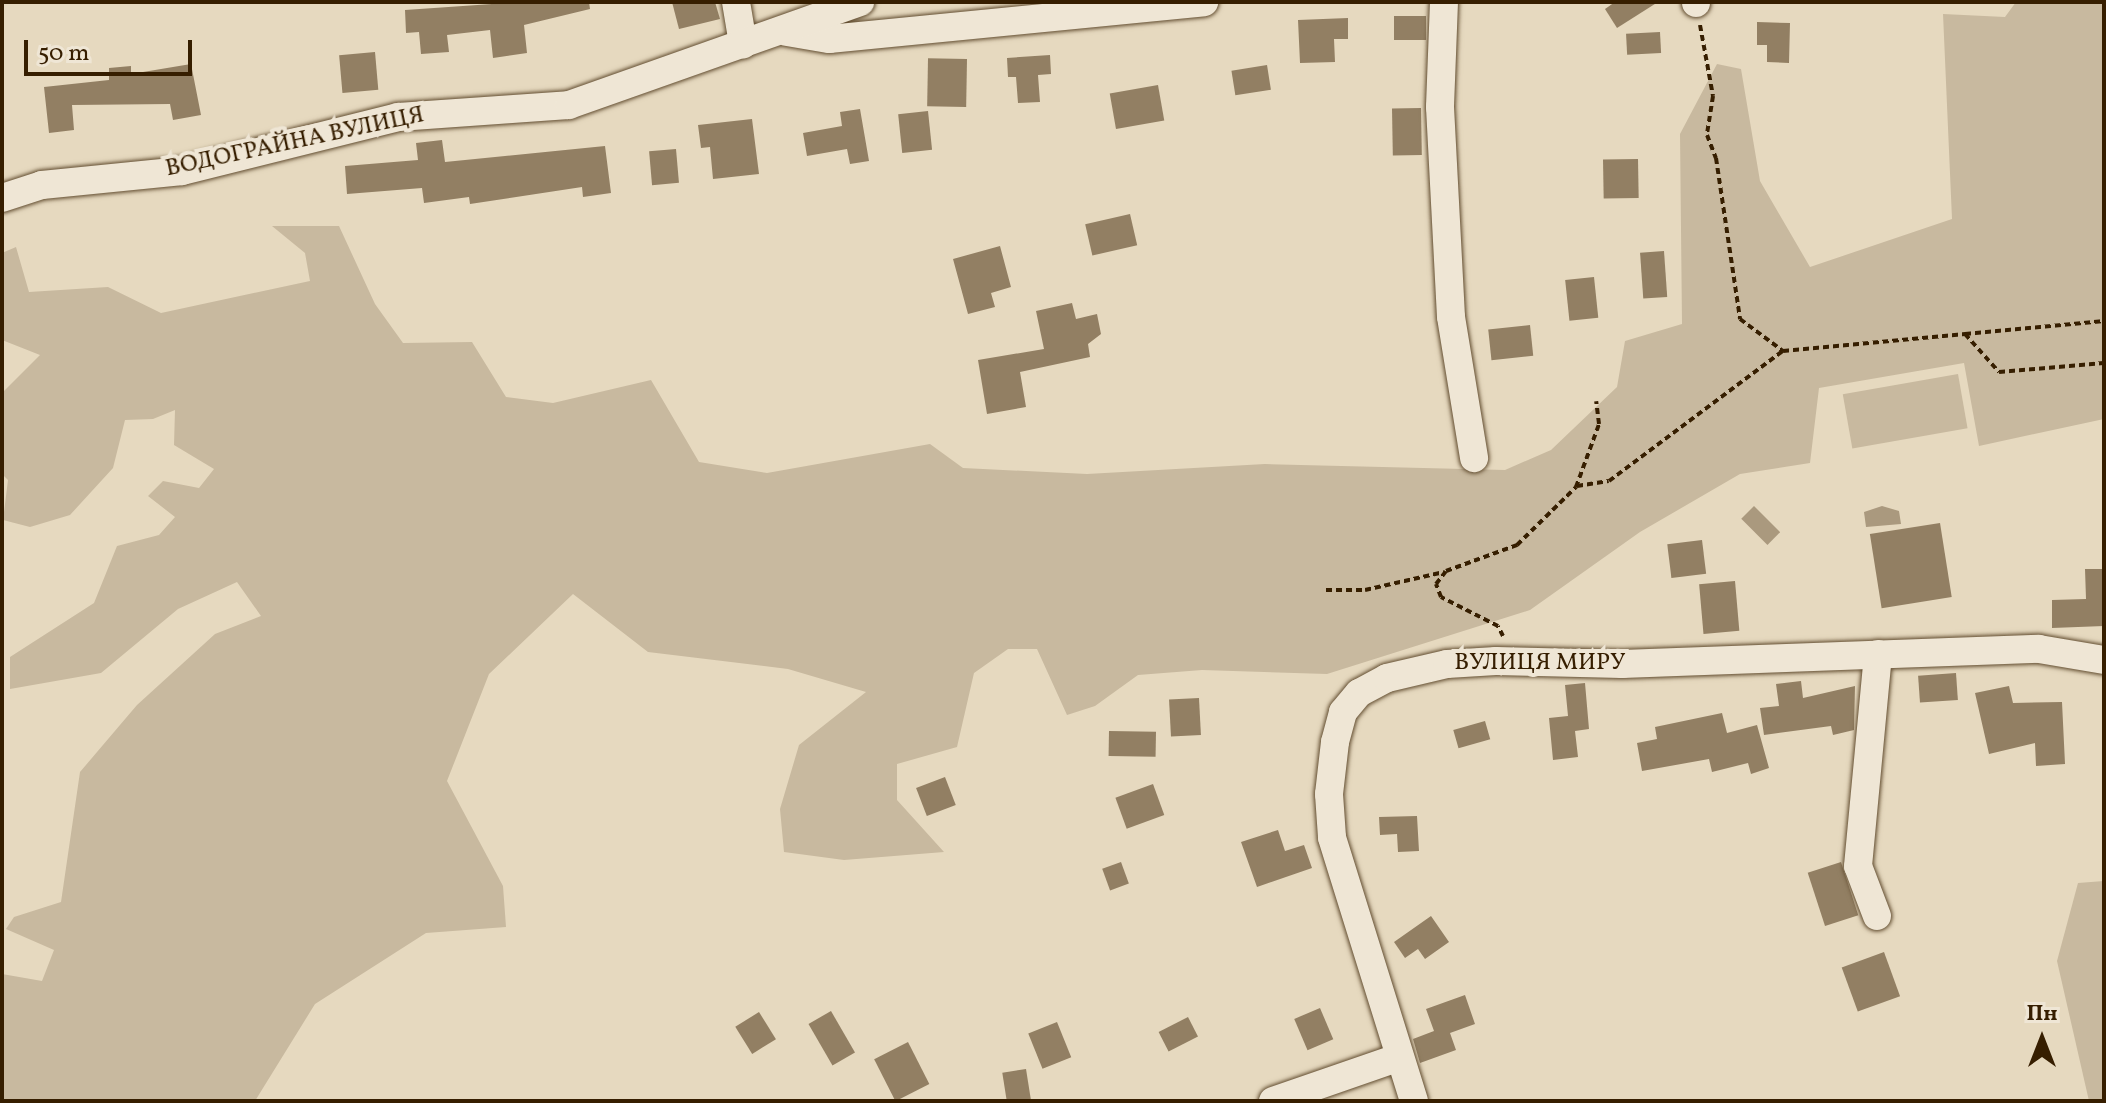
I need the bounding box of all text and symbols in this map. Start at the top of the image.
scale bar [28,24,196,74]
text: 50 m [38,37,90,71]
street label: ВОДОГРАЙНА ВУЛИЦЯ [163,102,427,184]
street label: ВУЛИЦЯ МИРУ [1454,650,1626,678]
north arrow [2002,999,2082,1079]
text: Пн [2026,999,2058,1030]

